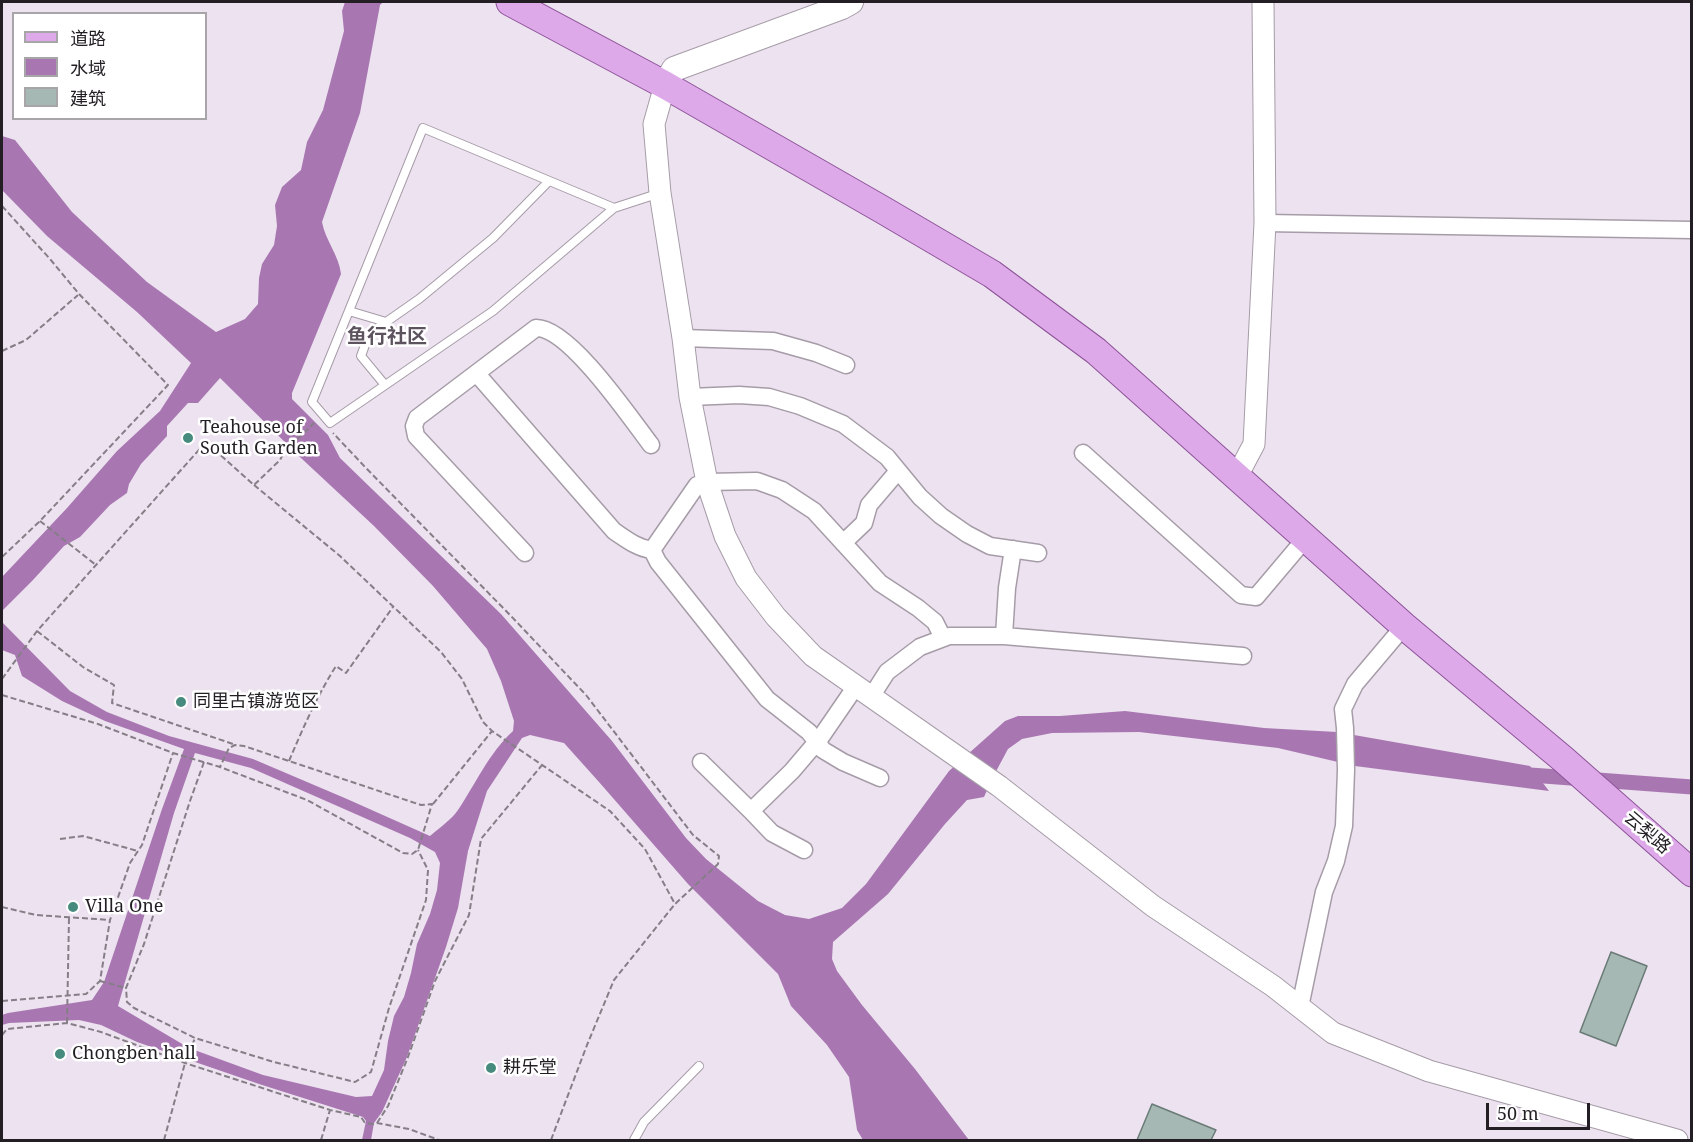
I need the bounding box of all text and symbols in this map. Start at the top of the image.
legend [12,12,207,120]
text: 道路 [70,26,106,50]
text: 水域 [70,56,106,80]
text: 建筑 [70,86,106,110]
district label: 鱼行社区 [347,325,427,349]
place label: Teahouse of South Garden [200,417,318,460]
marker: Teahouse of South Garden [181,431,195,445]
place label: 同里古镇游览区 [193,691,319,713]
marker: 同里古镇游览区 [174,695,188,709]
street label: 云梨路 [1620,807,1674,859]
place label: Villa One [85,896,163,918]
marker: Villa One [66,900,80,914]
place label: Chongben hall [72,1043,196,1065]
marker: Chongben hall [53,1047,67,1061]
place label: 耕乐堂 [503,1057,557,1079]
marker: 耕乐堂 [484,1061,498,1075]
scale bar [1489,1091,1592,1129]
text: 50 m [1497,1101,1539,1125]

